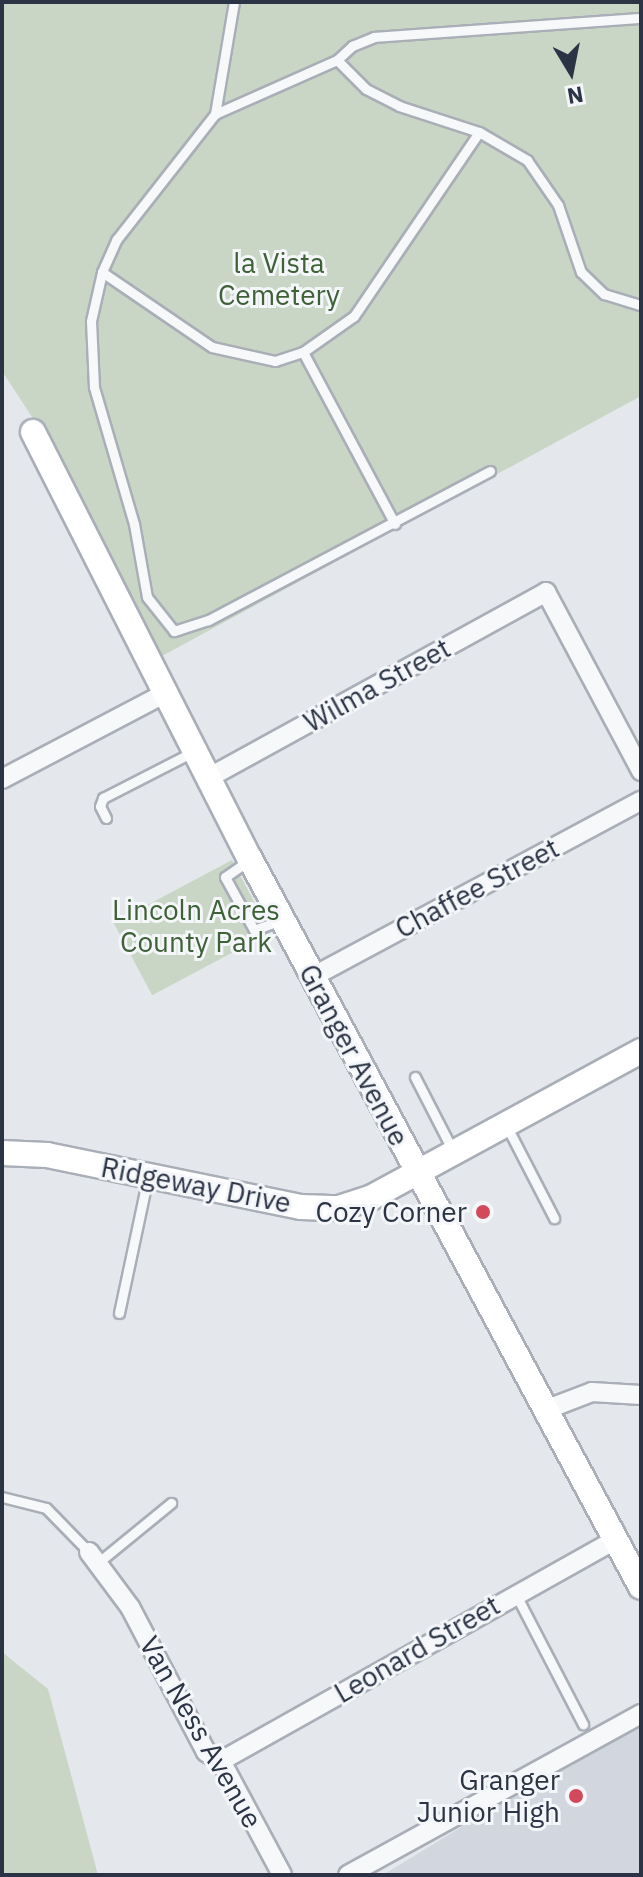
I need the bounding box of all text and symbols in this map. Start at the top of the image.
north arrow [531,32,611,112]
text: N [565,80,586,112]
park label: la Vista Cemetery [218,246,340,312]
street label: Wilma Street [298,631,456,739]
street label: Chaffee Street [389,831,565,945]
park label: Lincoln Acres County Park [112,893,280,959]
street label: Granger Avenue [292,958,416,1152]
street label: Ridgeway Drive [98,1150,294,1220]
place label: Cozy Corner [316,1195,467,1229]
marker: Cozy Corner [474,1203,492,1221]
street label: Leonard Street [328,1588,506,1710]
street label: Van Ness Avenue [132,1630,270,1834]
place label: Granger Junior High [417,1763,560,1829]
marker: Granger Junior High [567,1787,585,1805]

